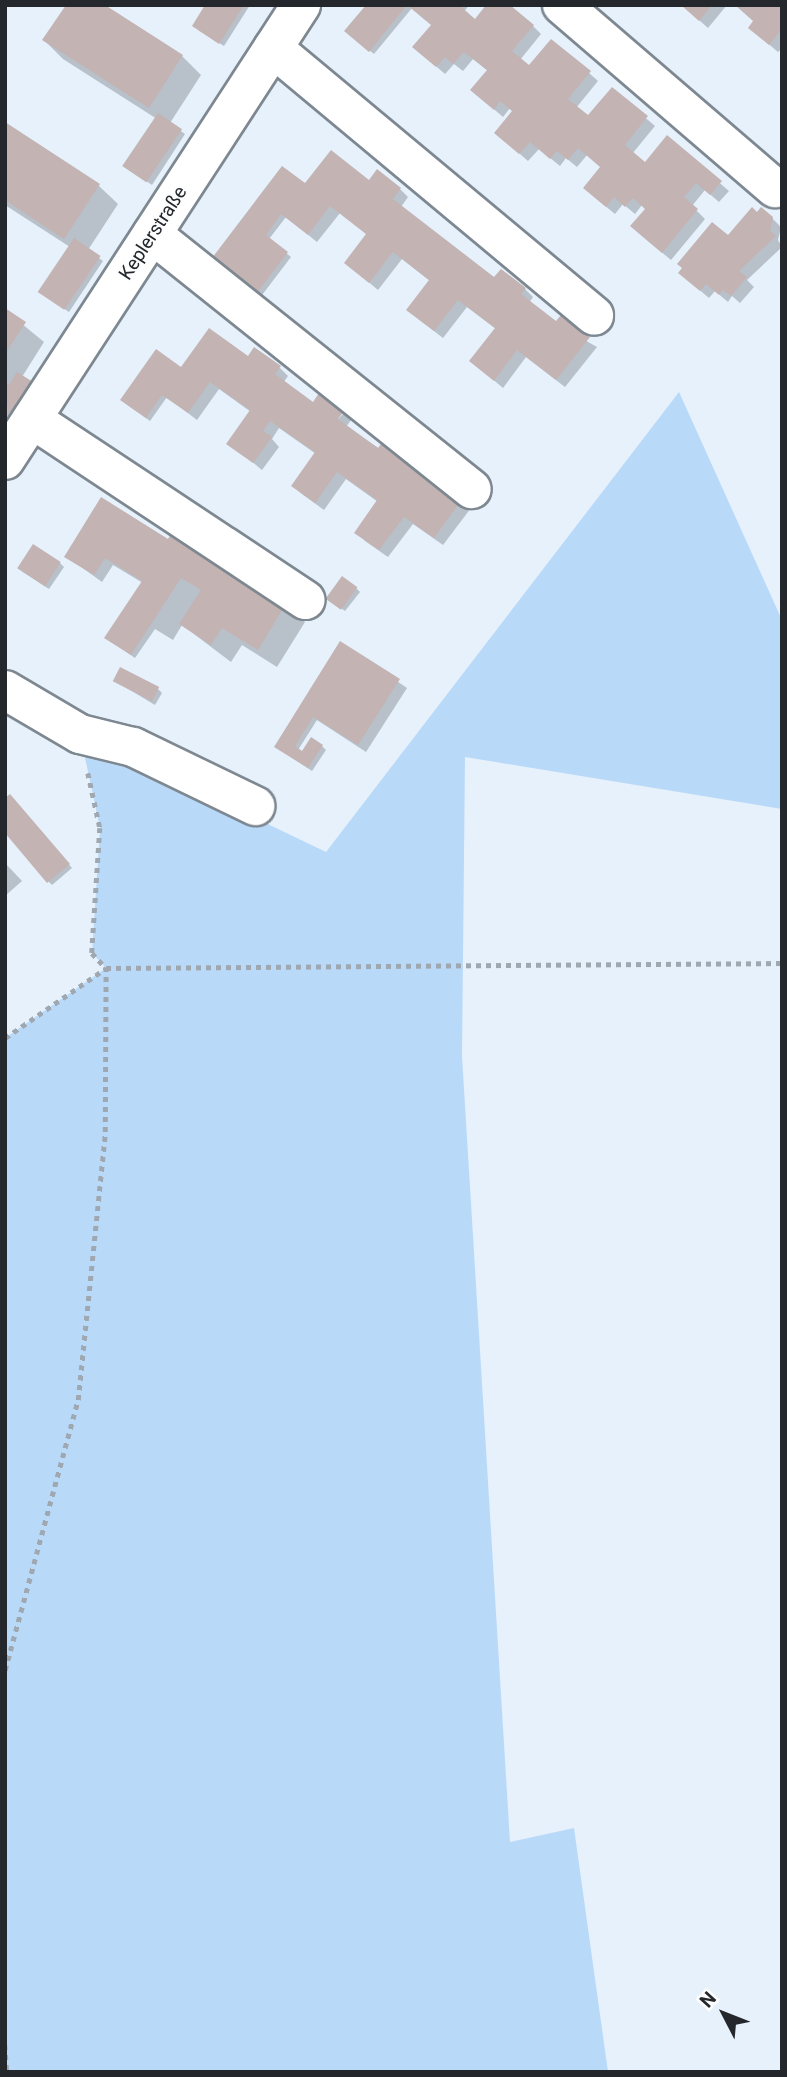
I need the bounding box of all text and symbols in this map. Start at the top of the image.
street label: Keplerstraße [114,182,192,284]
north arrow [689,1979,759,2049]
text: N [695,1987,721,2012]

